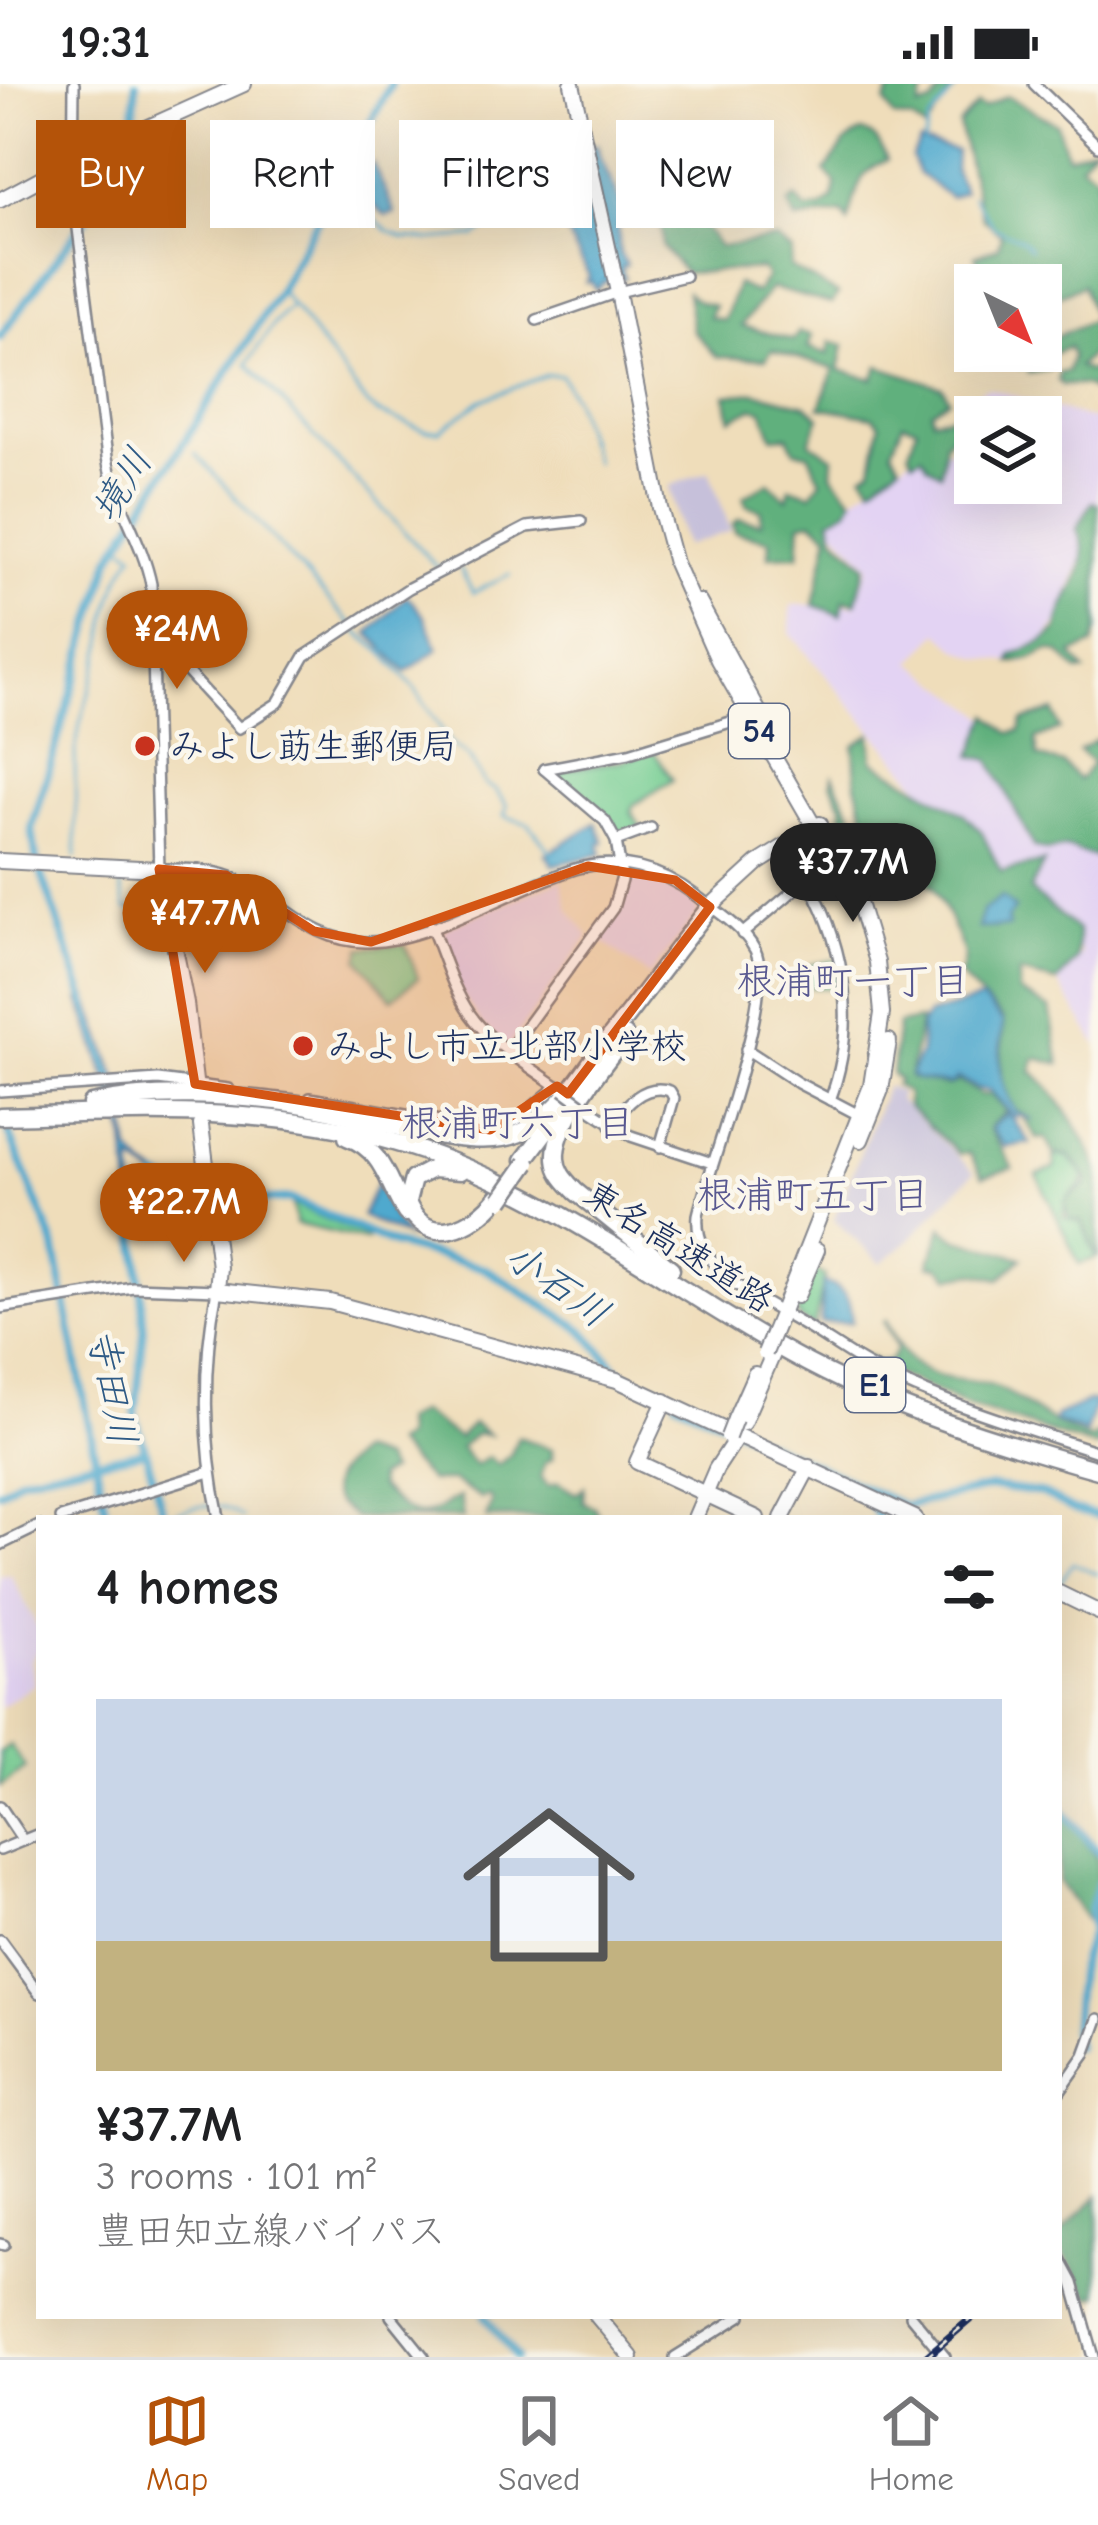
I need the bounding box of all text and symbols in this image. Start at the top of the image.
text: 19:31 [60,16,150,68]
chip: Buy [36,120,186,228]
chip: Rent [210,120,375,228]
chip: Filters [399,120,592,228]
chip: New [616,120,774,228]
north arrow [954,264,1062,372]
map controls [954,264,1062,504]
button: layers [954,396,1062,504]
water label: 境川 [82,440,162,530]
pin: ¥24M [106,590,248,692]
text: ¥24M [133,606,221,651]
road number: 54 [729,704,789,758]
place label: みよし莇生郵便局 [169,726,457,767]
marker: みよし莇生郵便局 [132,733,158,759]
pin: ¥37.7M [755,823,951,925]
text: ¥37.7M [797,839,909,884]
pin: ¥47.7M [107,874,303,976]
text: ¥47.7M [149,890,261,935]
district label: 根浦町一丁目 [736,959,970,1004]
place label: みよし市立北部小学校 [327,1026,687,1067]
marker: みよし市立北部小学校 [290,1033,316,1059]
district label: 根浦町六丁目 [401,1101,635,1146]
pin: ¥22.7M [86,1163,282,1265]
street label: 東名高速道路 [577,1172,781,1322]
district label: 根浦町五丁目 [696,1173,930,1218]
text: ¥22.7M [127,1179,241,1224]
water label: 小石川 [496,1233,618,1337]
water label: 寺田川 [79,1325,145,1449]
road number: E1 [845,1358,905,1412]
icon: filters [936,1554,1002,1620]
text: 4 homes [96,1558,279,1617]
icon: home [441,1777,657,1993]
text: ¥37.7M [96,2095,242,2154]
text: 3 rooms · 101 m² [96,2154,376,2199]
text: 豊田知立線バイパス [96,2209,446,2254]
tab: Map [144,2388,210,2498]
tab: Saved [498,2388,581,2498]
tab: Home [869,2388,954,2498]

